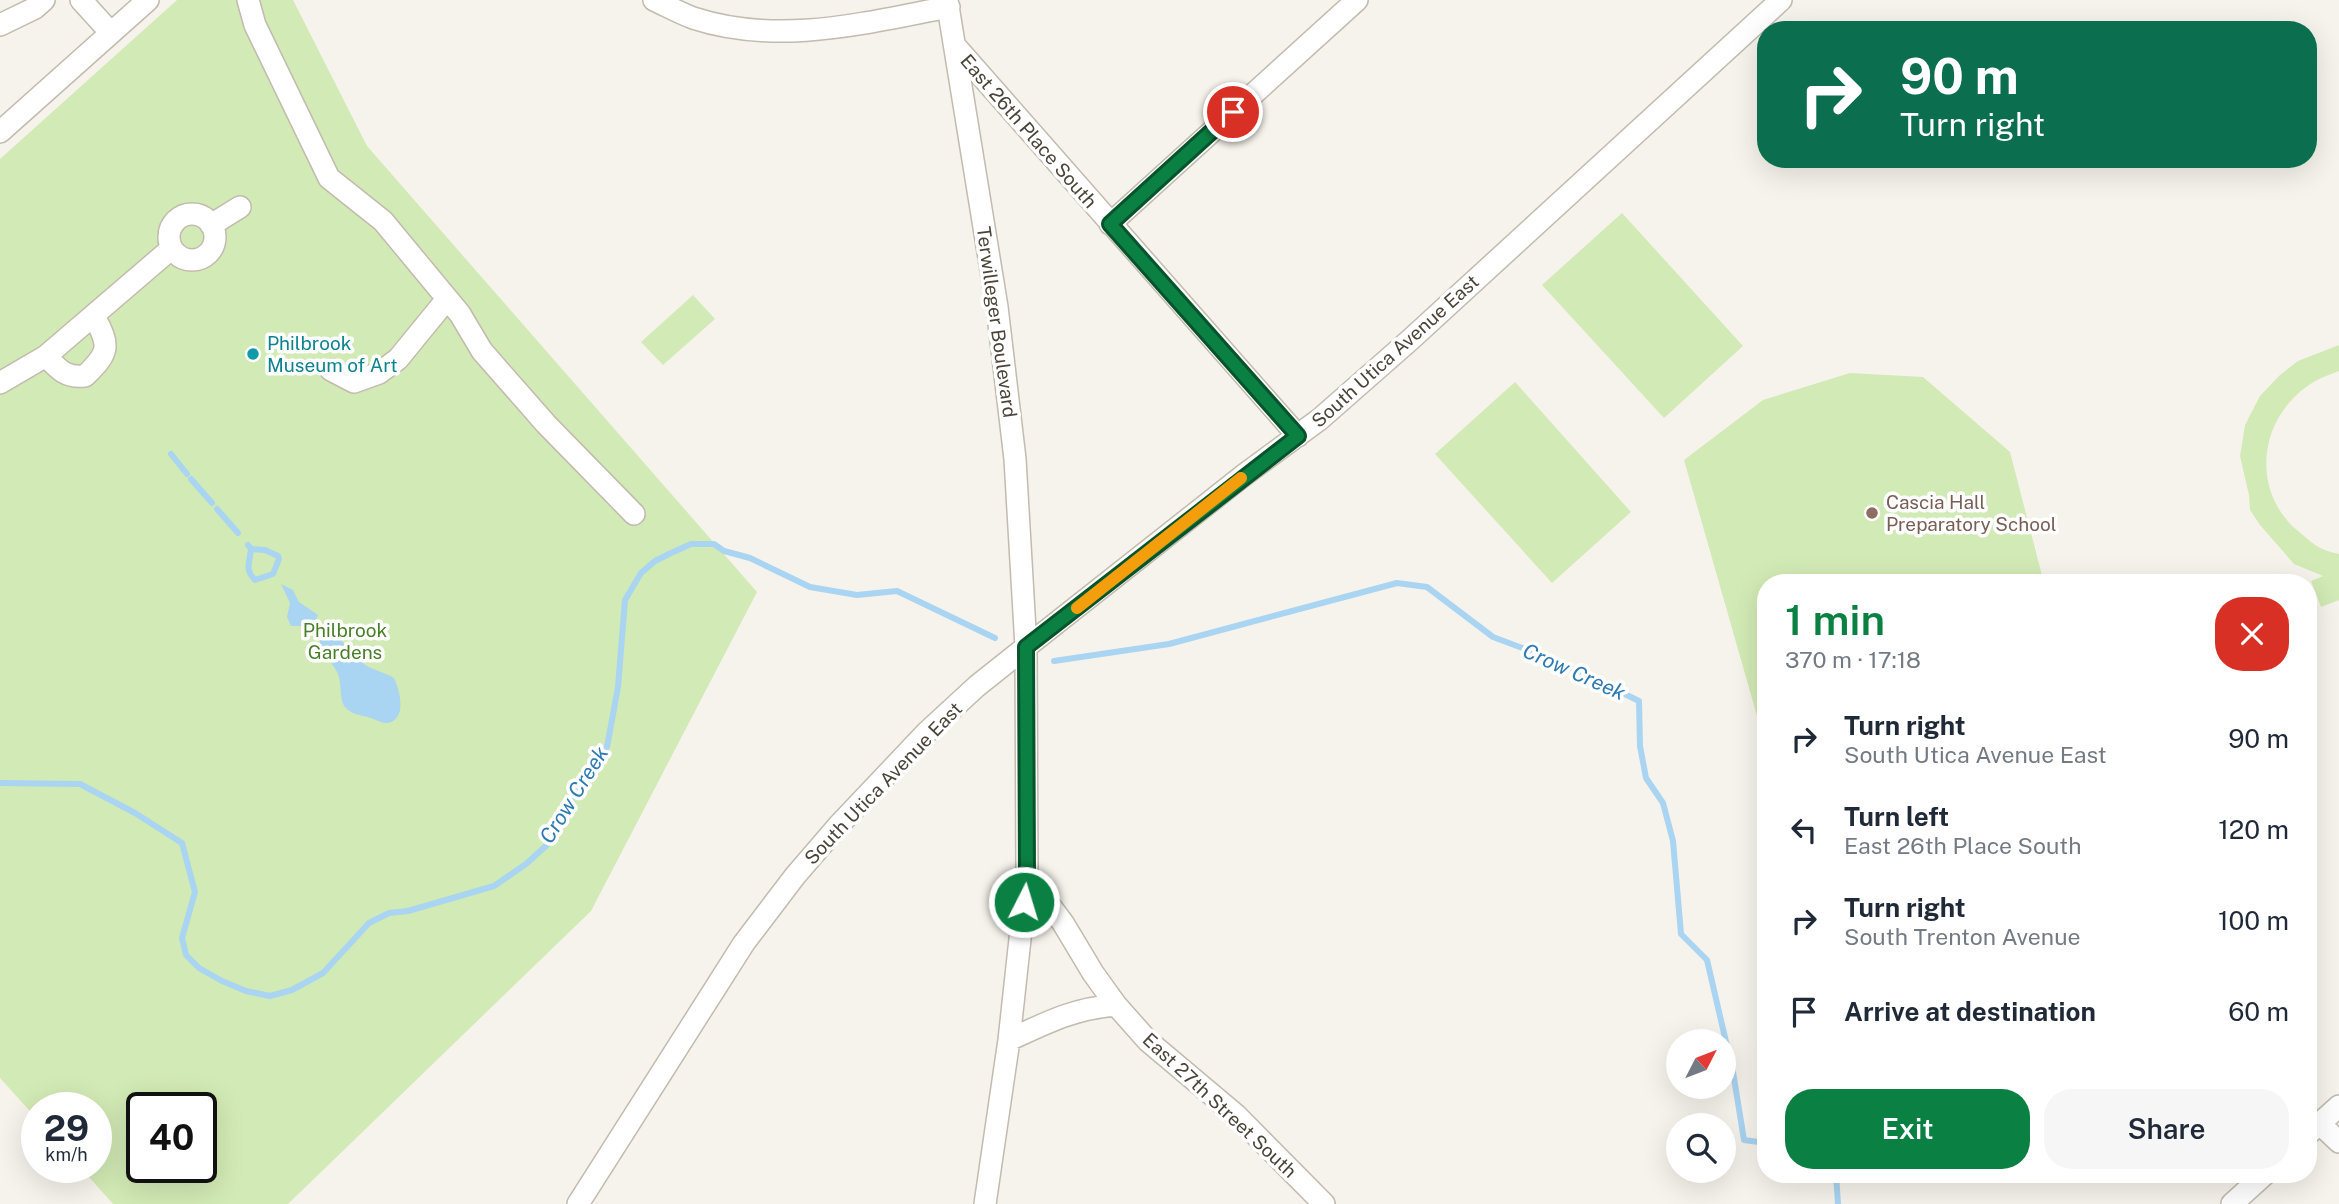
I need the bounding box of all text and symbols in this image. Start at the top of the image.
text: 90 m [1900,47,2019,105]
icon: right [1785,49,1876,140]
street label: East 26th Place South [956,50,1102,212]
pin [1203,82,1263,142]
icon: arrive [1214,93,1252,131]
text: Turn right [1900,106,2045,143]
street label: Terwilleger Boulevard [973,225,1021,419]
street label: South Utica Avenue East [1307,270,1483,432]
place label: Philbrook Museum of Art [267,332,398,376]
marker: Philbrook Museum of Art [245,346,261,362]
place label: Cascia Hall Preparatory School [1886,491,2056,535]
marker: Cascia Hall Preparatory School [1864,505,1880,521]
text: 1 min [1785,595,1885,644]
button: close [2215,597,2289,671]
park label: Philbrook Gardens [303,619,387,663]
water label: Crow Creek [1519,638,1630,705]
text: 370 m · 17:18 [1785,646,1921,673]
street label: South Utica Avenue East [800,697,966,869]
text: Turn right [1844,710,1966,741]
icon: right [1785,720,1823,758]
text: 90 m [2228,723,2289,754]
water label: Crow Creek [534,741,614,848]
text: South Utica Avenue East [1844,741,2107,768]
text: Turn left [1844,801,1949,832]
icon: left [1785,811,1823,849]
text: 120 m [2218,814,2289,845]
text: East 26th Place South [1844,832,2082,859]
position arrow [987,865,1061,939]
text: Turn right [1844,892,1966,923]
icon: right [1785,902,1823,940]
text: 100 m [2218,905,2289,936]
text: South Trenton Avenue [1844,923,2081,950]
icon: arrive [1785,993,1823,1031]
text: Arrive at destination [1844,996,2096,1027]
text: 60 m [2228,996,2289,1027]
street label: East 27th Street South [1139,1028,1301,1182]
north arrow [1666,1029,1736,1099]
map controls [1666,1029,1736,1183]
button: Exit [1785,1089,2030,1169]
button: Share [2044,1089,2289,1169]
speed limit sign: 40 [126,1092,217,1183]
text: 29 [44,1108,89,1149]
button: search [1666,1113,1736,1183]
text: km/h [45,1144,88,1165]

